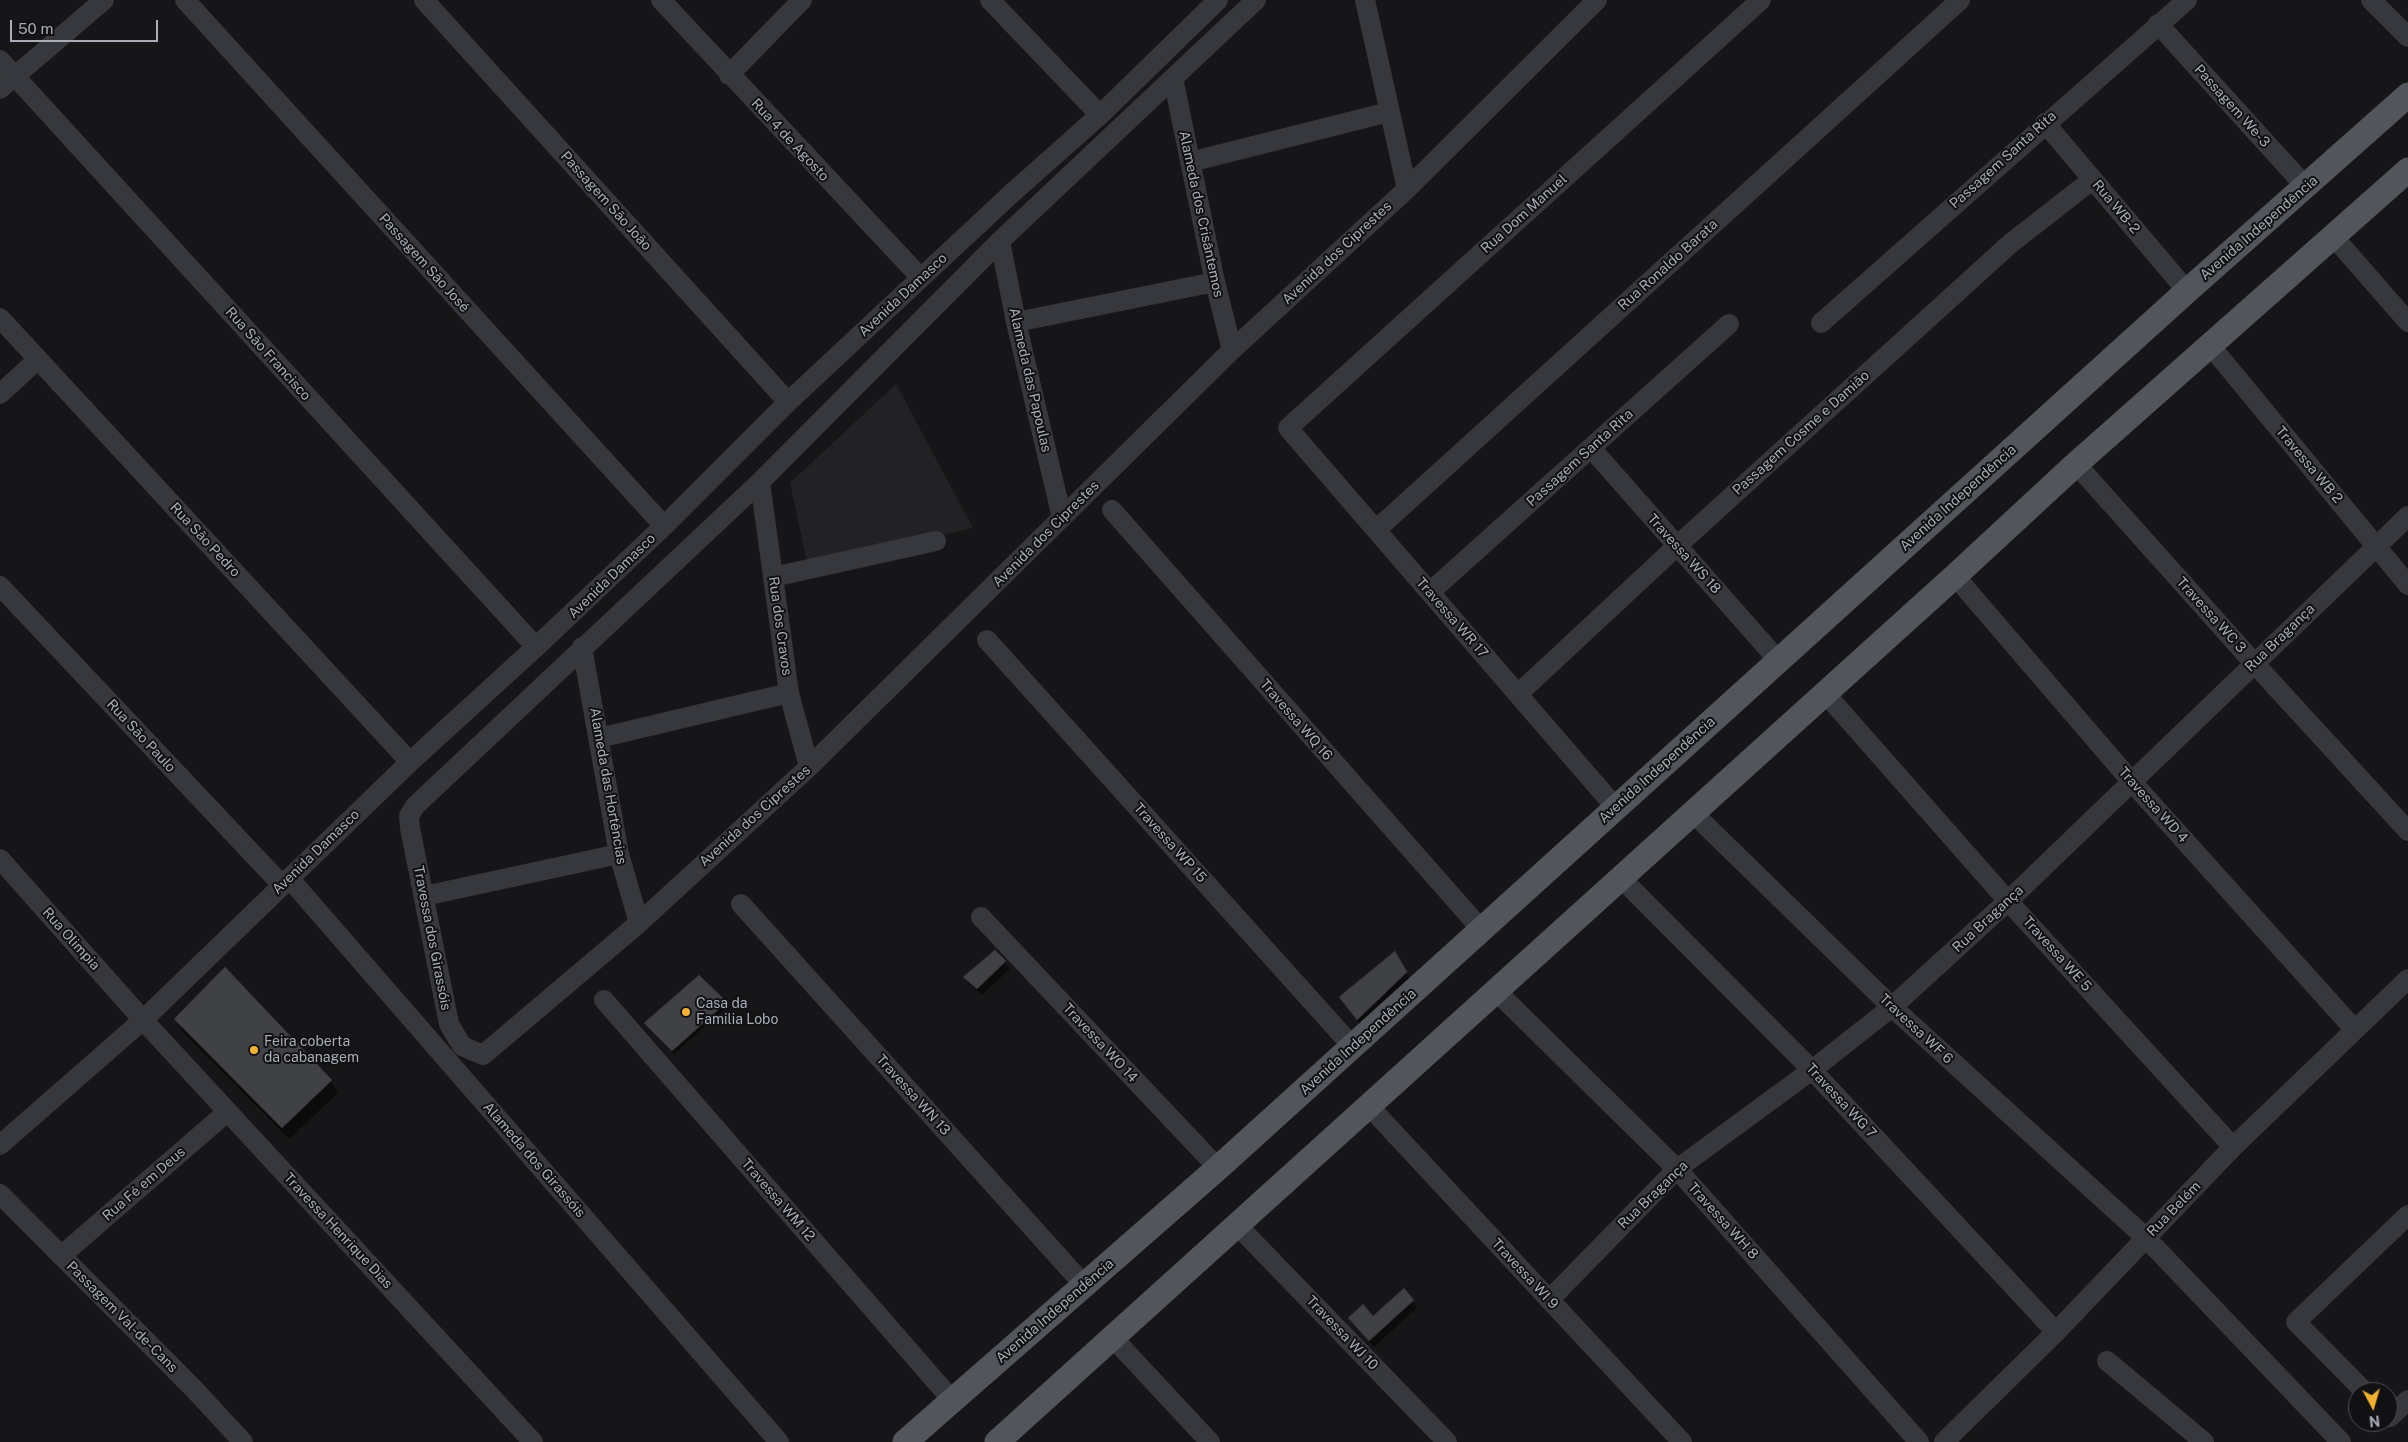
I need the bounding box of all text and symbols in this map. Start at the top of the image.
scale bar [12,10,160,42]
text: 50 m [18,20,53,37]
street label: Passagem We-3 [2191,61,2273,151]
street label: Rua 4 de Agosto [747,95,833,185]
street label: Passagem Santa Rita [1946,108,2060,212]
street label: Alameda dos Crisântemos [1175,129,1227,299]
street label: Passagem São João [557,148,655,254]
street label: Rua Dom Manuel [1477,171,1571,257]
street label: Avenida Independência [2197,172,2321,284]
street label: Rua WB-2 [2089,177,2143,237]
street label: Avenida dos Ciprestes [1279,198,1395,308]
street label: Passagem São José [375,210,473,316]
street label: Rua Ronaldo Barata [1615,216,1721,314]
street label: Avenida Damasco [855,250,951,340]
street label: Rua São Francisco [222,304,314,404]
street label: Alameda das Papoulas [1005,306,1055,454]
street label: Passagem Cosme e Damião [1729,367,1873,499]
street label: Passagem Santa Rita [1523,406,1637,510]
street label: Travessa WB 2 [2272,423,2346,507]
street label: Avenida Independência [1896,441,2020,555]
street label: Avenida dos Ciprestes [989,477,1103,591]
street label: Rua São Pedro [166,499,244,581]
street label: Travessa WS 18 [1644,511,1724,597]
street label: Avenida Damasco [565,530,659,622]
street label: Travessa WR 17 [1413,574,1491,662]
street label: Travessa WC 3 [2173,574,2249,656]
street label: Rua dos Cravos [765,576,795,676]
street label: Rua Bragança [2242,601,2318,675]
street label: Travessa WQ 16 [1256,676,1336,764]
street label: Rua São Paulo [103,696,179,776]
street label: Alameda das Hortências [586,706,630,866]
street label: Avenida Independência [1595,713,1719,827]
street label: Avenida dos Ciprestes [696,762,814,870]
street label: Travessa WD 4 [2115,764,2191,846]
street label: Travessa WP 15 [1130,800,1210,886]
street label: Avenida Damasco [269,806,363,898]
street label: Travessa dos Girassóis [410,864,454,1012]
street label: Rua Bragança [1949,882,2027,956]
street label: Rua Olimpia [39,904,103,974]
street label: Travessa WE 5 [2019,913,2095,995]
street label: Avenida Independência [1296,985,1420,1099]
street label: Travessa WF 6 [1876,991,1956,1067]
place label: Casa da Familia Lobo [696,996,778,1028]
street label: Travessa WO 14 [1059,1000,1141,1086]
marker: Casa da Familia Lobo [680,1006,692,1018]
place label: Feira coberta da cabanagem [264,1034,359,1066]
marker: Feira coberta da cabanagem [248,1044,260,1056]
street label: Travessa WN 13 [872,1051,954,1139]
street label: Travessa WG 7 [1802,1060,1880,1142]
street label: Alameda dos Girassóis [479,1099,589,1221]
street label: Rua Fé em Deus [99,1143,189,1225]
street label: Travessa WM 12 [738,1155,818,1245]
street label: Rua Bragança [1615,1158,1691,1232]
street label: Travessa Henrique Dias [280,1170,396,1292]
street label: Rua Belém [2144,1178,2204,1240]
street label: Travessa WH 8 [1684,1179,1762,1263]
street label: Travessa WI 9 [1488,1235,1562,1313]
street label: Avenida Independência [993,1255,1117,1367]
street label: Passagem Val-de-Cans [63,1258,181,1376]
street label: Travessa WJ 10 [1302,1292,1382,1374]
north arrow [2348,1382,2398,1432]
text: N [2368,1412,2381,1429]

